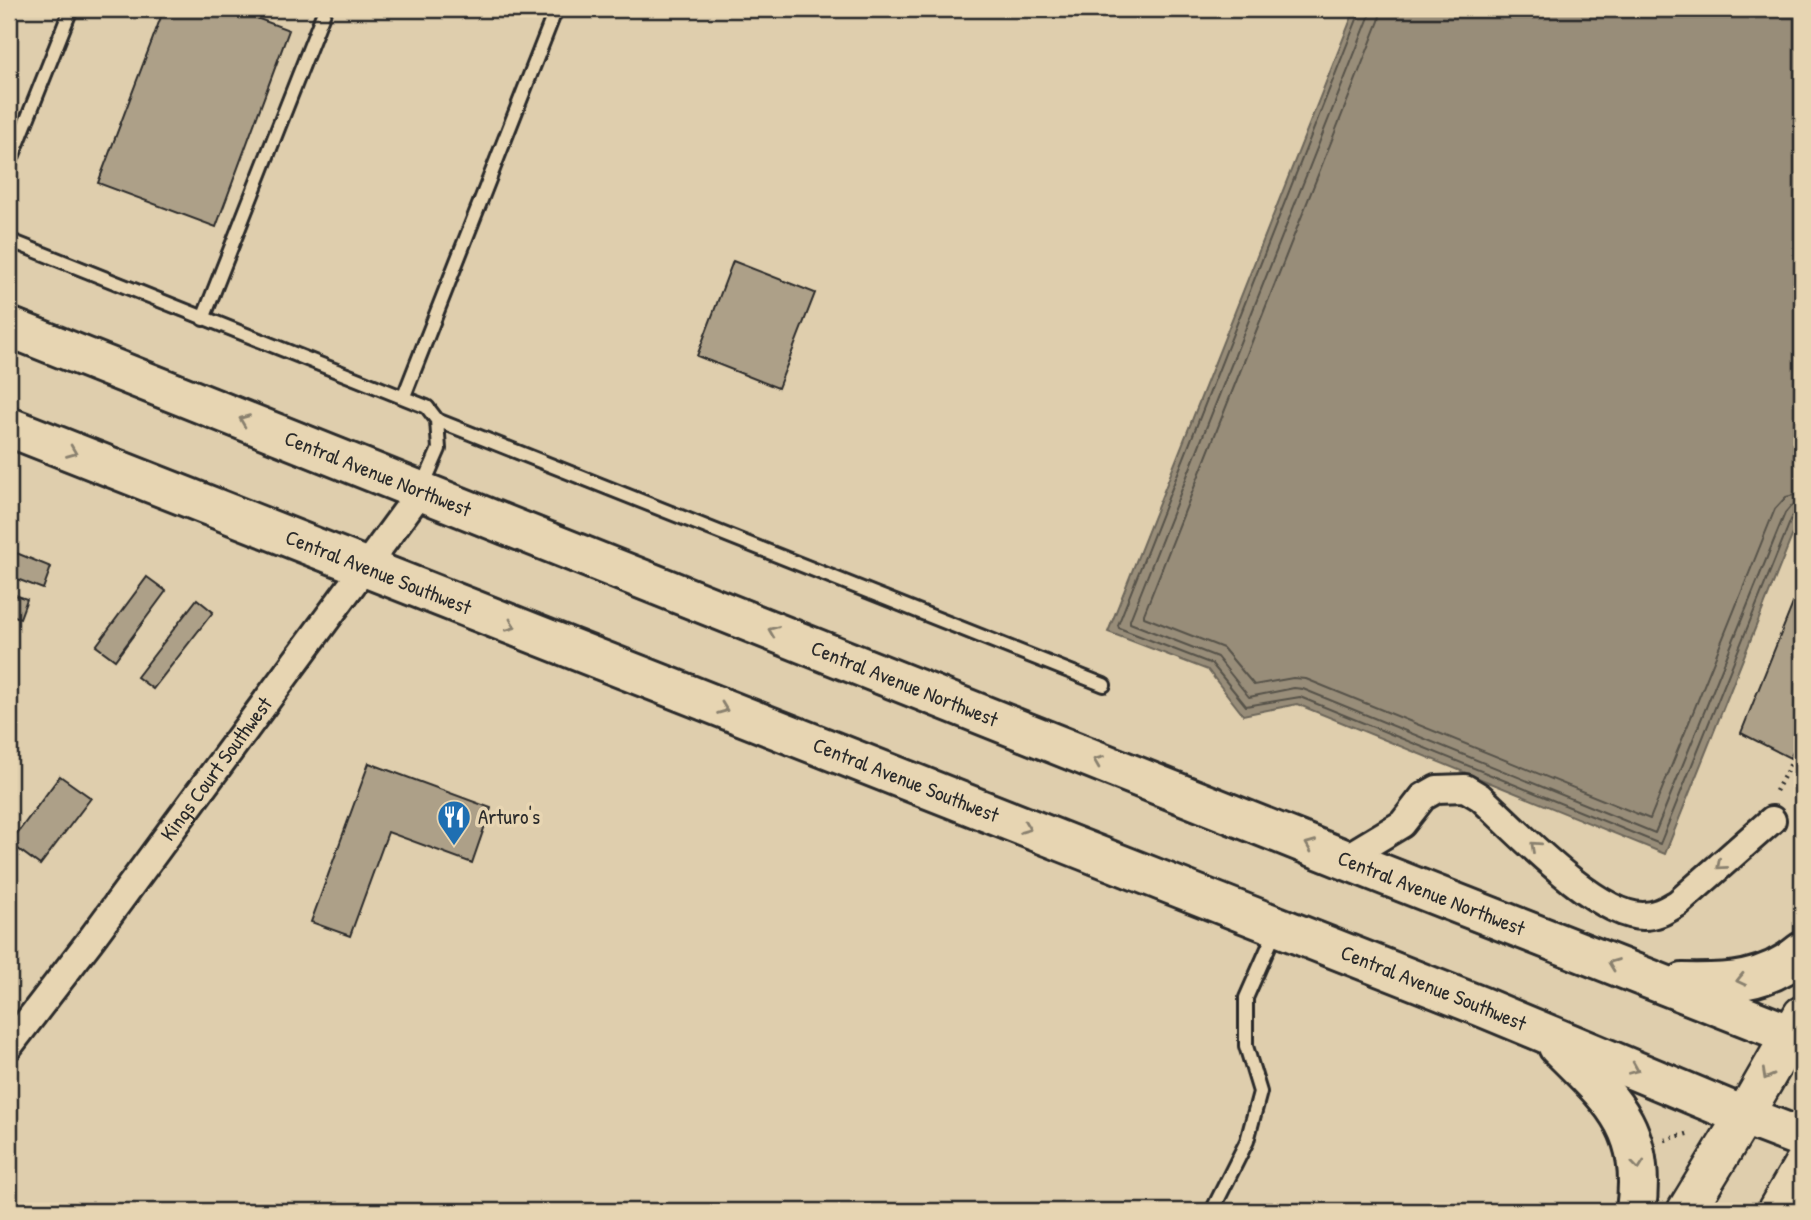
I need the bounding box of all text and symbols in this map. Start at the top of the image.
one-way arrow [239,415,251,429]
street label: Central Avenue Northwest [280,423,476,524]
one-way arrow [66,444,78,458]
street label: Central Avenue Southwest [281,522,477,622]
one-way arrow [505,618,517,632]
one-way arrow [768,626,780,640]
street label: Central Avenue Northwest [807,633,1003,734]
street label: Kings Court Southwest [153,690,279,847]
one-way arrow [717,701,729,715]
street label: Central Avenue Southwest [809,730,1004,830]
one-way arrow [1093,755,1105,769]
restaurant icon: Arturo's [435,798,473,847]
place label: Arturo's [478,802,540,831]
one-way arrow [1020,820,1032,834]
one-way arrow [1304,839,1316,853]
one-way arrow [1530,842,1543,854]
street label: Central Avenue Northwest [1334,843,1530,943]
one-way arrow [1717,857,1730,869]
street label: Central Avenue Southwest [1337,938,1532,1038]
one-way arrow [1607,959,1619,973]
one-way arrow [1735,972,1747,987]
one-way arrow [1626,1061,1639,1075]
one-way arrow [1762,1068,1775,1080]
one-way arrow [1630,1159,1645,1171]

